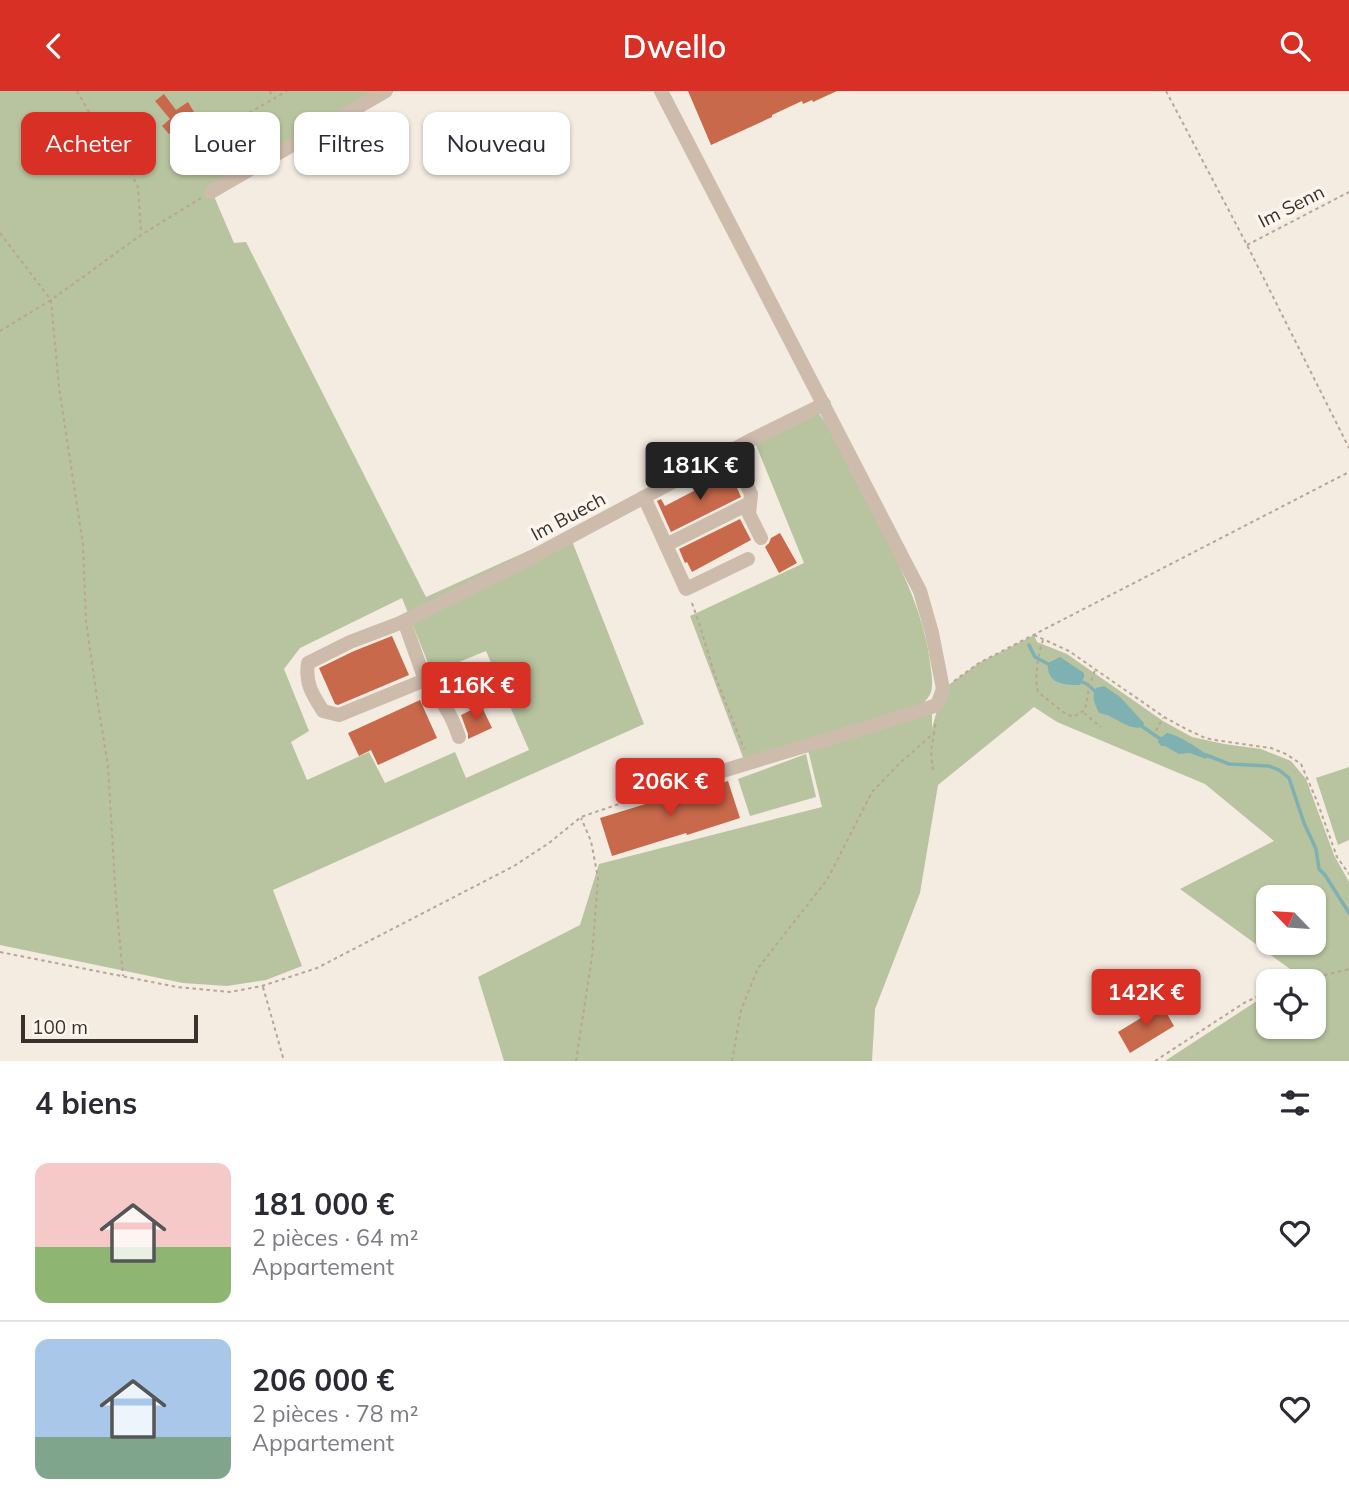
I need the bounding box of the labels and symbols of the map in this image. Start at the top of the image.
street label: Im Senn [1254,179,1328,233]
pin: 181K € [643,443,757,502]
street label: Im Buech [526,486,610,546]
pin: 116K € [419,663,533,722]
pin: 206K € [613,759,727,818]
north arrow [1256,885,1326,955]
pin: 142K € [1089,969,1203,1029]
scale bar [21,1012,198,1044]

